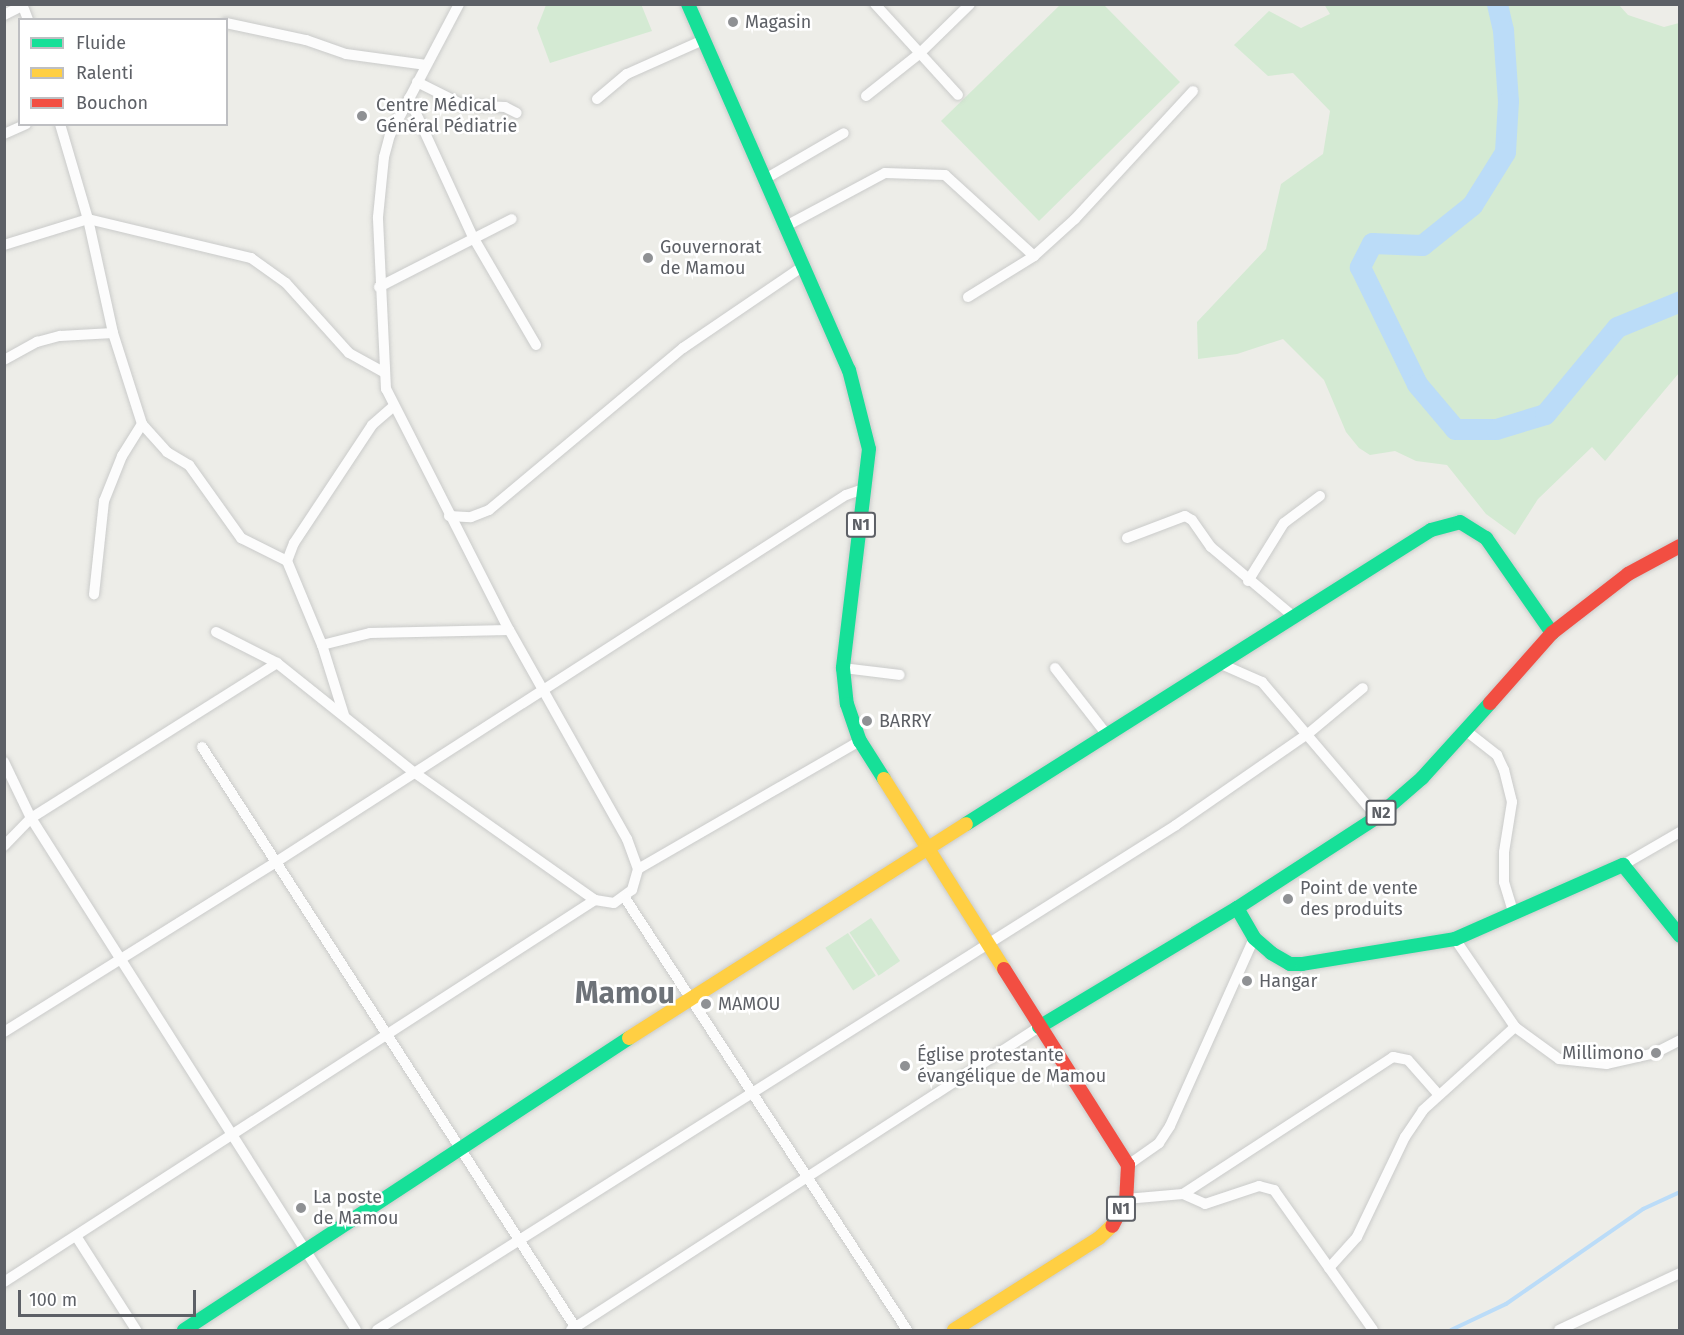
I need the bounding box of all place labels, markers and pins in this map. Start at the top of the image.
place label: Magasin [745,11,811,33]
marker: Magasin [726,15,740,29]
place label: Centre Médical Général Pédiatrie [376,95,517,138]
marker: Centre Médical Général Pédiatrie [353,107,371,125]
place label: Gouvernorat de Mamou [660,237,762,280]
marker: Gouvernorat de Mamou [641,251,655,265]
place label: BARRY [879,710,931,732]
marker: BARRY [860,714,874,728]
place label: Point de vente des produits [1300,878,1418,920]
marker: Point de vente des produits [1281,892,1295,906]
place label: Hangar [1259,970,1317,992]
marker: Hangar [1240,974,1254,988]
place label: MAMOU [718,993,781,1015]
marker: MAMOU [699,997,713,1011]
place label: Millimono [1562,1042,1644,1064]
place label: Église protestante évangélique de Mamou [917,1045,1106,1088]
marker: Millimono [1649,1046,1663,1060]
marker: Église protestante évangélique de Mamou [898,1059,912,1073]
place label: La poste de Mamou [313,1187,399,1230]
marker: La poste de Mamou [294,1201,308,1215]

